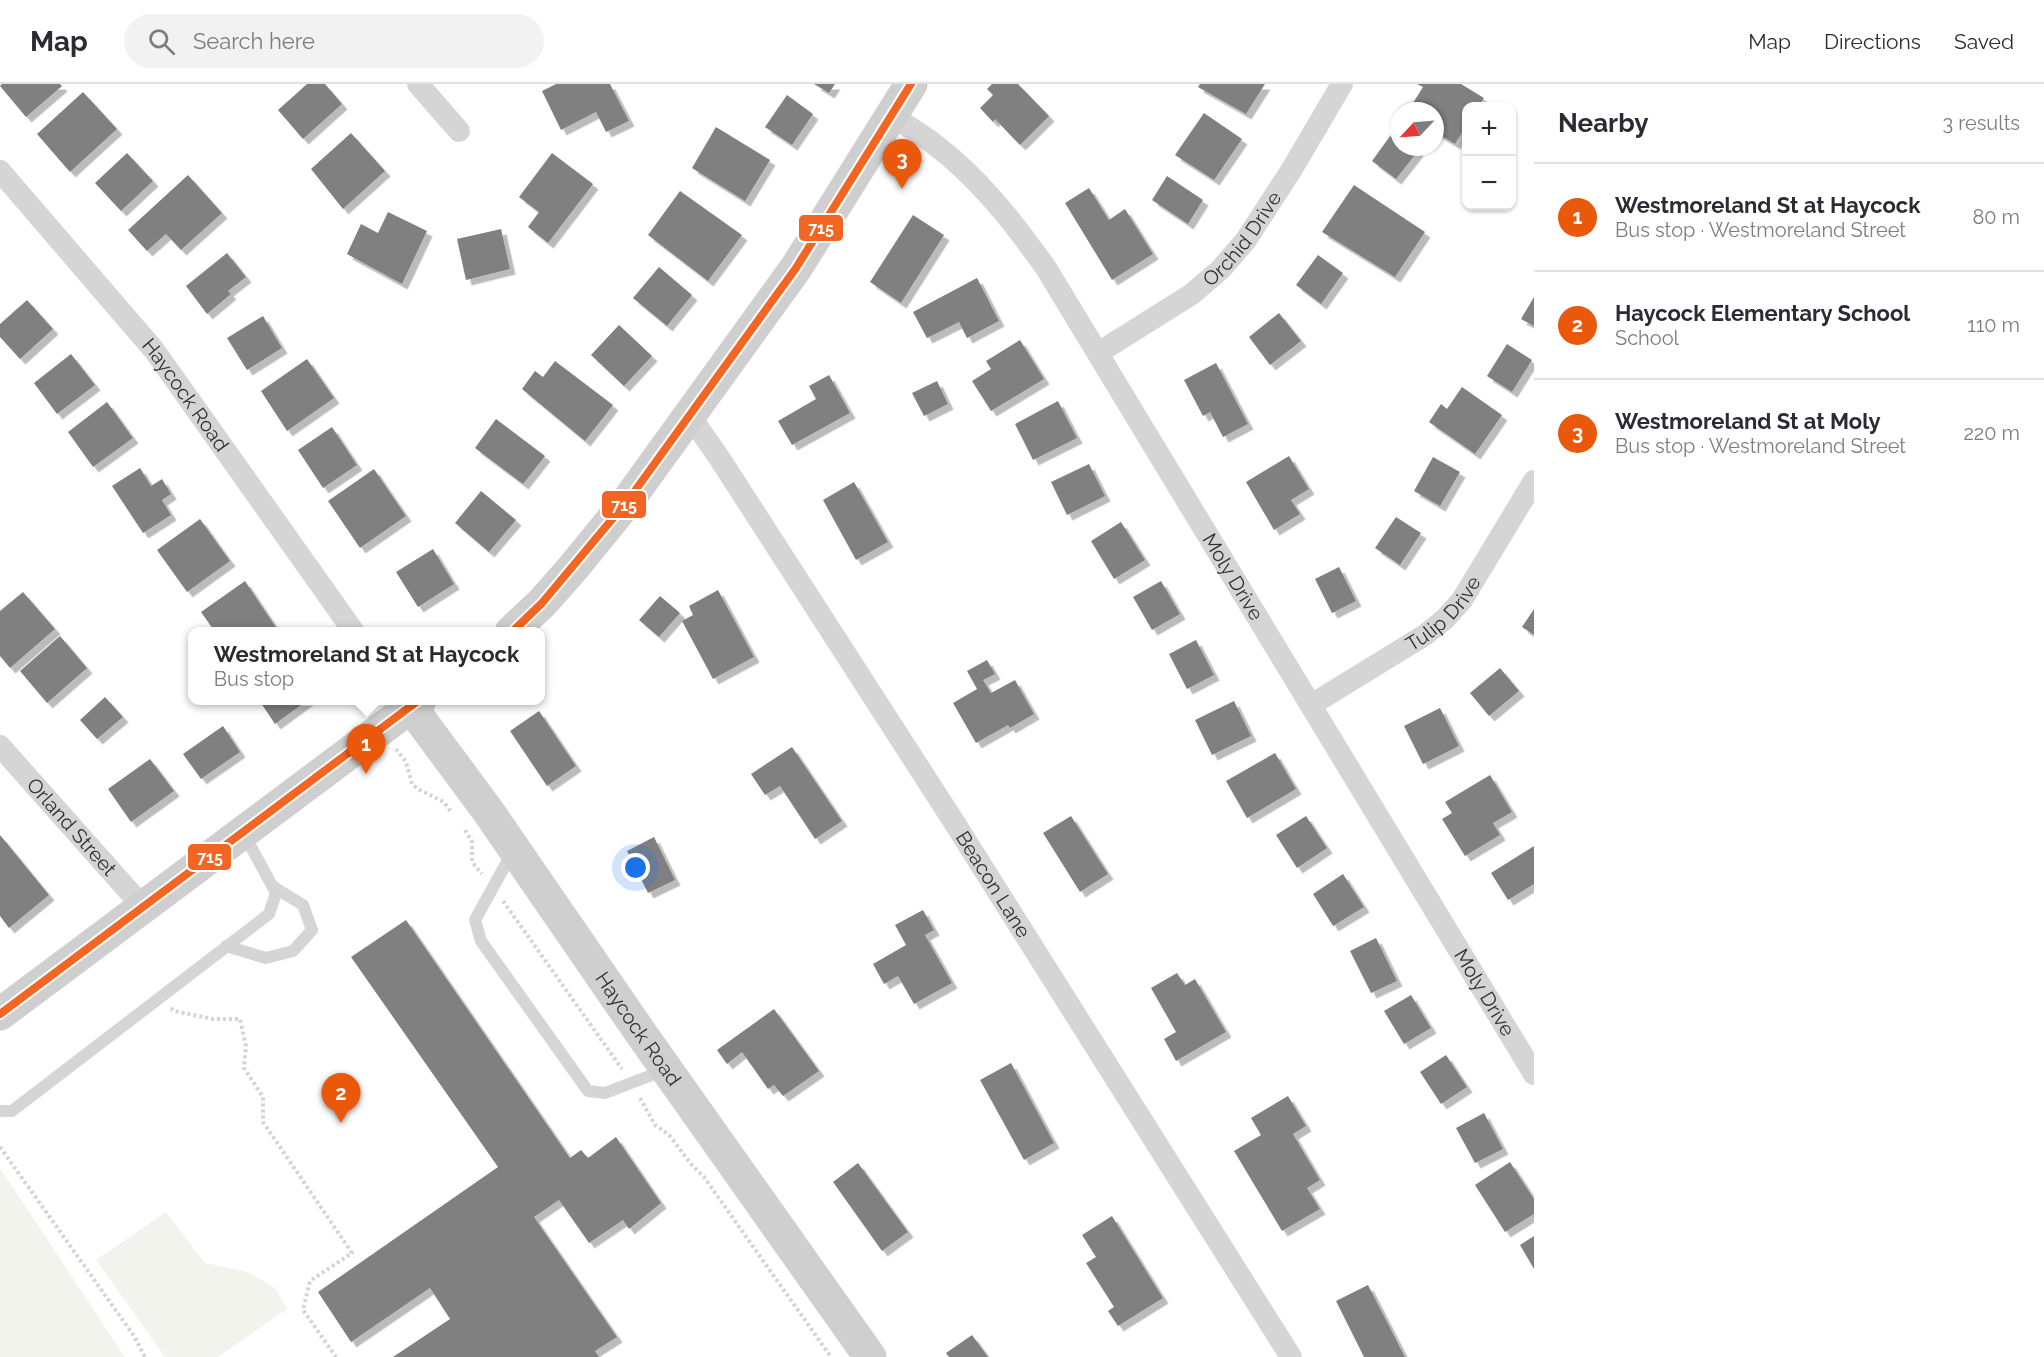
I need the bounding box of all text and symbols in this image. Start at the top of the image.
search box [124,14,544,68]
text: Map [30,25,88,58]
icon: search [145,25,178,58]
text: Search here [193,28,315,54]
text: Map [1748,29,1791,54]
text: Directions [1824,29,1921,54]
text: Saved [1954,29,2014,54]
north arrow [1390,102,1444,156]
map controls [1462,102,1516,210]
button: + [1462,102,1516,156]
text: Nearby [1558,108,1648,138]
text: 3 results [1942,111,2020,135]
pin: 3 [882,140,922,189]
button: − [1462,156,1516,210]
street label: Orchid Drive [1198,187,1286,291]
text: Westmoreland St at Haycock [1615,192,1920,218]
text: 1 [1573,205,1582,229]
text: 80 m [1972,205,2020,229]
line badge: 715 [798,214,844,242]
text: Bus stop · Westmoreland Street [1615,218,1906,242]
text: 715 [808,219,834,238]
text: Haycock Elementary School [1615,300,1910,326]
text: 2 [1572,313,1583,337]
text: 110 m [1967,313,2020,337]
text: School [1615,326,1679,350]
street label: Haycock Road [137,333,234,456]
text: Westmoreland St at Moly [1615,408,1881,434]
text: 3 [1572,421,1583,445]
text: 220 m [1963,421,2020,445]
text: Bus stop · Westmoreland Street [1615,434,1906,458]
line badge: 715 [601,490,647,519]
text: 715 [611,496,637,515]
street label: Moly Drive [1197,529,1269,625]
street label: Tulip Drive [1401,571,1486,656]
popup [188,627,545,705]
text: Westmoreland St at Haycock [214,641,519,667]
text: Bus stop [214,667,294,691]
pin: 1 [346,724,386,774]
street label: Orland Street [22,773,122,881]
street label: Beacon Lane [951,827,1036,942]
line badge: 715 [187,843,232,871]
text: 715 [197,848,223,867]
your location [621,853,650,882]
street label: Moly Drive [1449,945,1520,1041]
street label: Haycock Road [590,967,686,1090]
pin: 2 [322,1074,360,1123]

